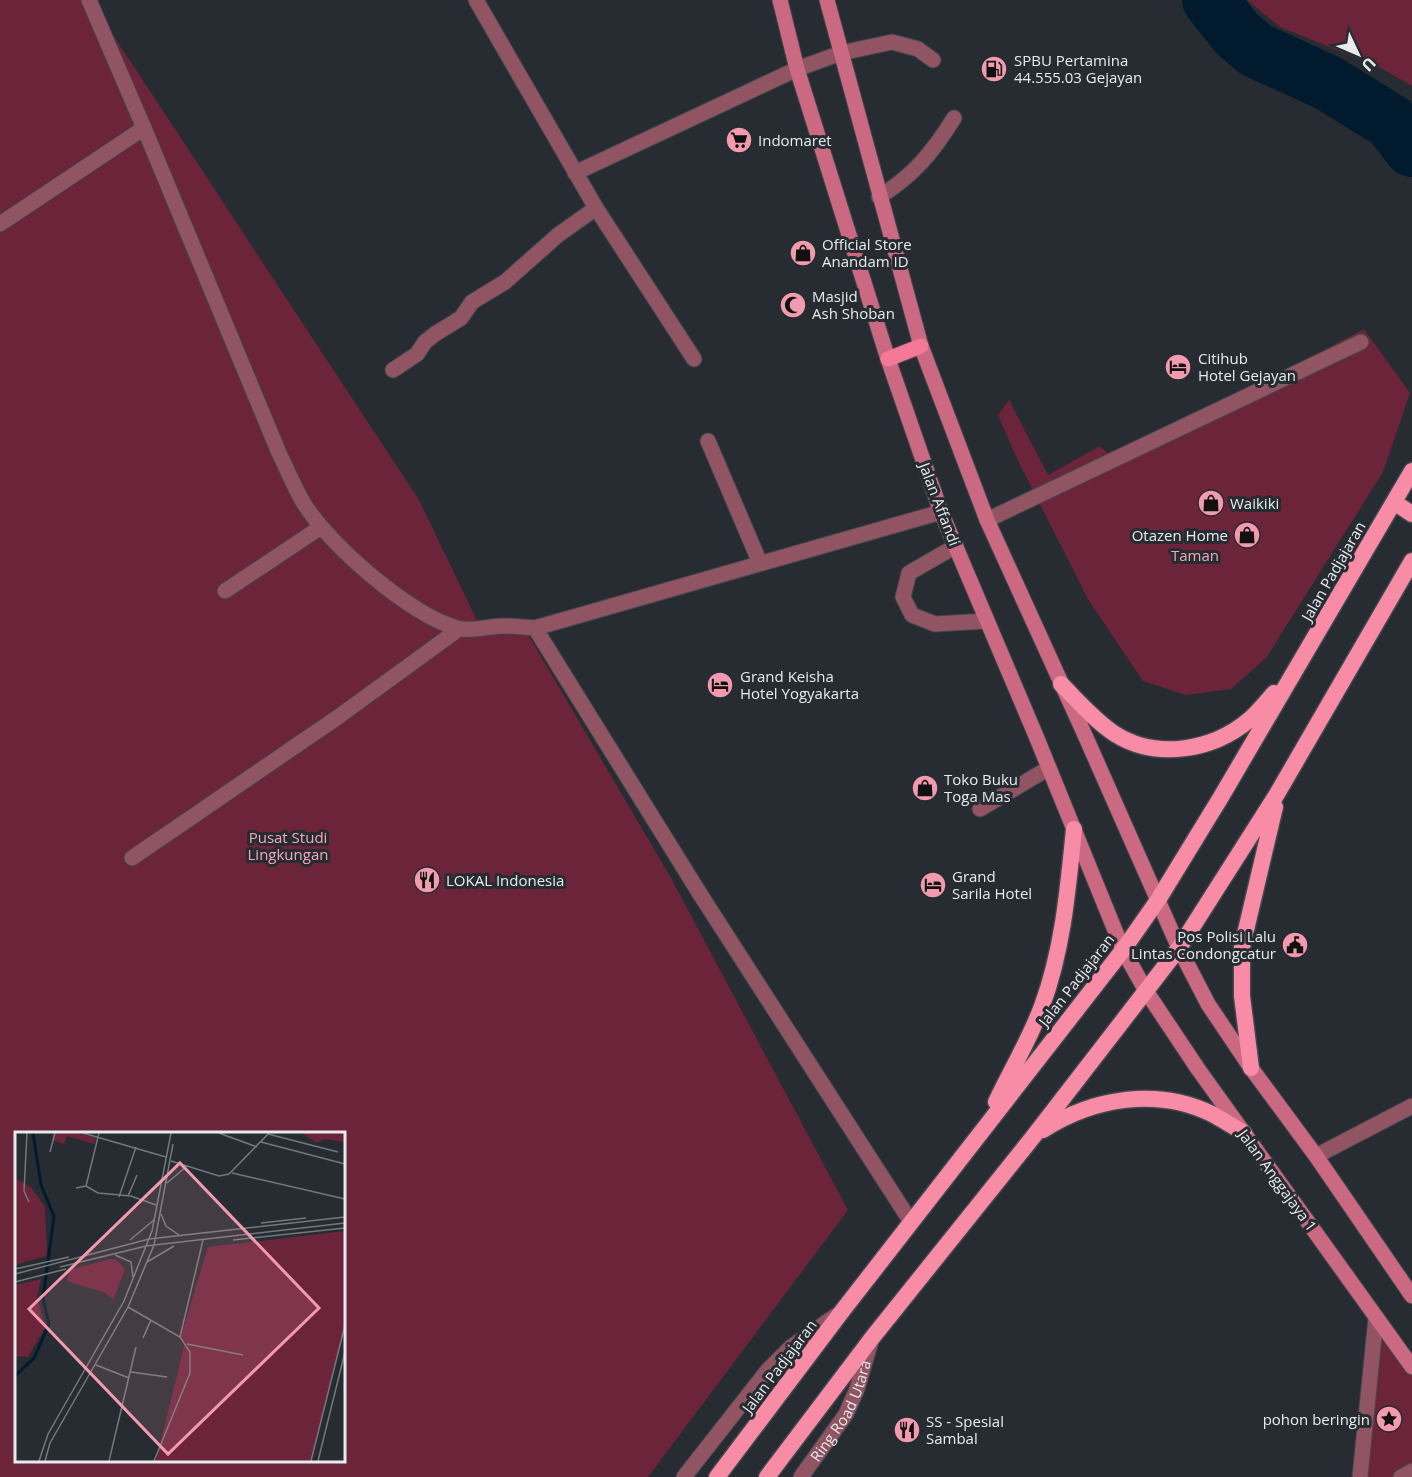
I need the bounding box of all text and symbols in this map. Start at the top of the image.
north arrow [1328,24,1388,84]
place label: SPBU Pertamina 44.555.03 Gejayan [1014,50,1142,87]
text: U [1357,52,1381,76]
fuel station icon: SPBU Pertamina 44.555.03 Gejayan [979,54,1009,84]
supermarket icon: Indomaret [724,125,754,155]
place label: Indomaret [758,130,832,150]
place label: Official Store Anandam ID [822,234,912,271]
shop icon: Official Store Anandam ID [788,238,818,268]
place label: Masjid Ash Shoban [812,286,895,323]
mosque icon: Masjid Ash Shoban [778,290,808,320]
place label: Citihub Hotel Gejayan [1198,348,1296,385]
hotel icon: Citihub Hotel Gejayan [1163,352,1193,382]
street label: Jalan Affandi [914,458,965,549]
shop icon: Waikiki [1196,488,1226,518]
place label: Waikiki [1230,493,1279,513]
street label: Jalan Padjajaran [1295,517,1370,626]
shop icon: Otazen Home [1232,520,1262,550]
place label: Otazen Home [1132,525,1228,545]
park label: Taman [1171,545,1219,565]
place label: Grand Keisha Hotel Yogyakarta [740,666,859,703]
hotel icon: Grand Keisha Hotel Yogyakarta [705,670,735,700]
place label: Toko Buku Toga Mas [944,769,1018,806]
shop icon: Toko Buku Toga Mas [910,773,940,803]
park label: Pusat Studi Lingkungan [248,827,328,864]
restaurant icon: LOKAL Indonesia [412,865,442,895]
place label: Grand Sarila Hotel [952,866,1032,903]
place label: LOKAL Indonesia [446,870,564,890]
hotel icon: Grand Sarila Hotel [918,870,948,900]
place label: Pos Polisi Lalu Lintas Condongcatur [1131,926,1276,963]
street label: Jalan Padjajaran [1032,930,1118,1032]
public building icon: Pos Polisi Lalu Lintas Condongcatur [1280,930,1310,960]
street label: Jalan Anggajaya 1 [1233,1123,1322,1235]
inset map [15,1132,345,1462]
street label: Jalan Padjajaran [736,1315,821,1418]
street label: Ring Road Utara [805,1358,875,1465]
place icon: pohon beringin [1374,1404,1404,1434]
place label: pohon beringin [1263,1409,1370,1429]
place label: SS - Spesial Sambal [926,1411,1004,1448]
restaurant icon: SS - Spesial Sambal [892,1415,922,1445]

